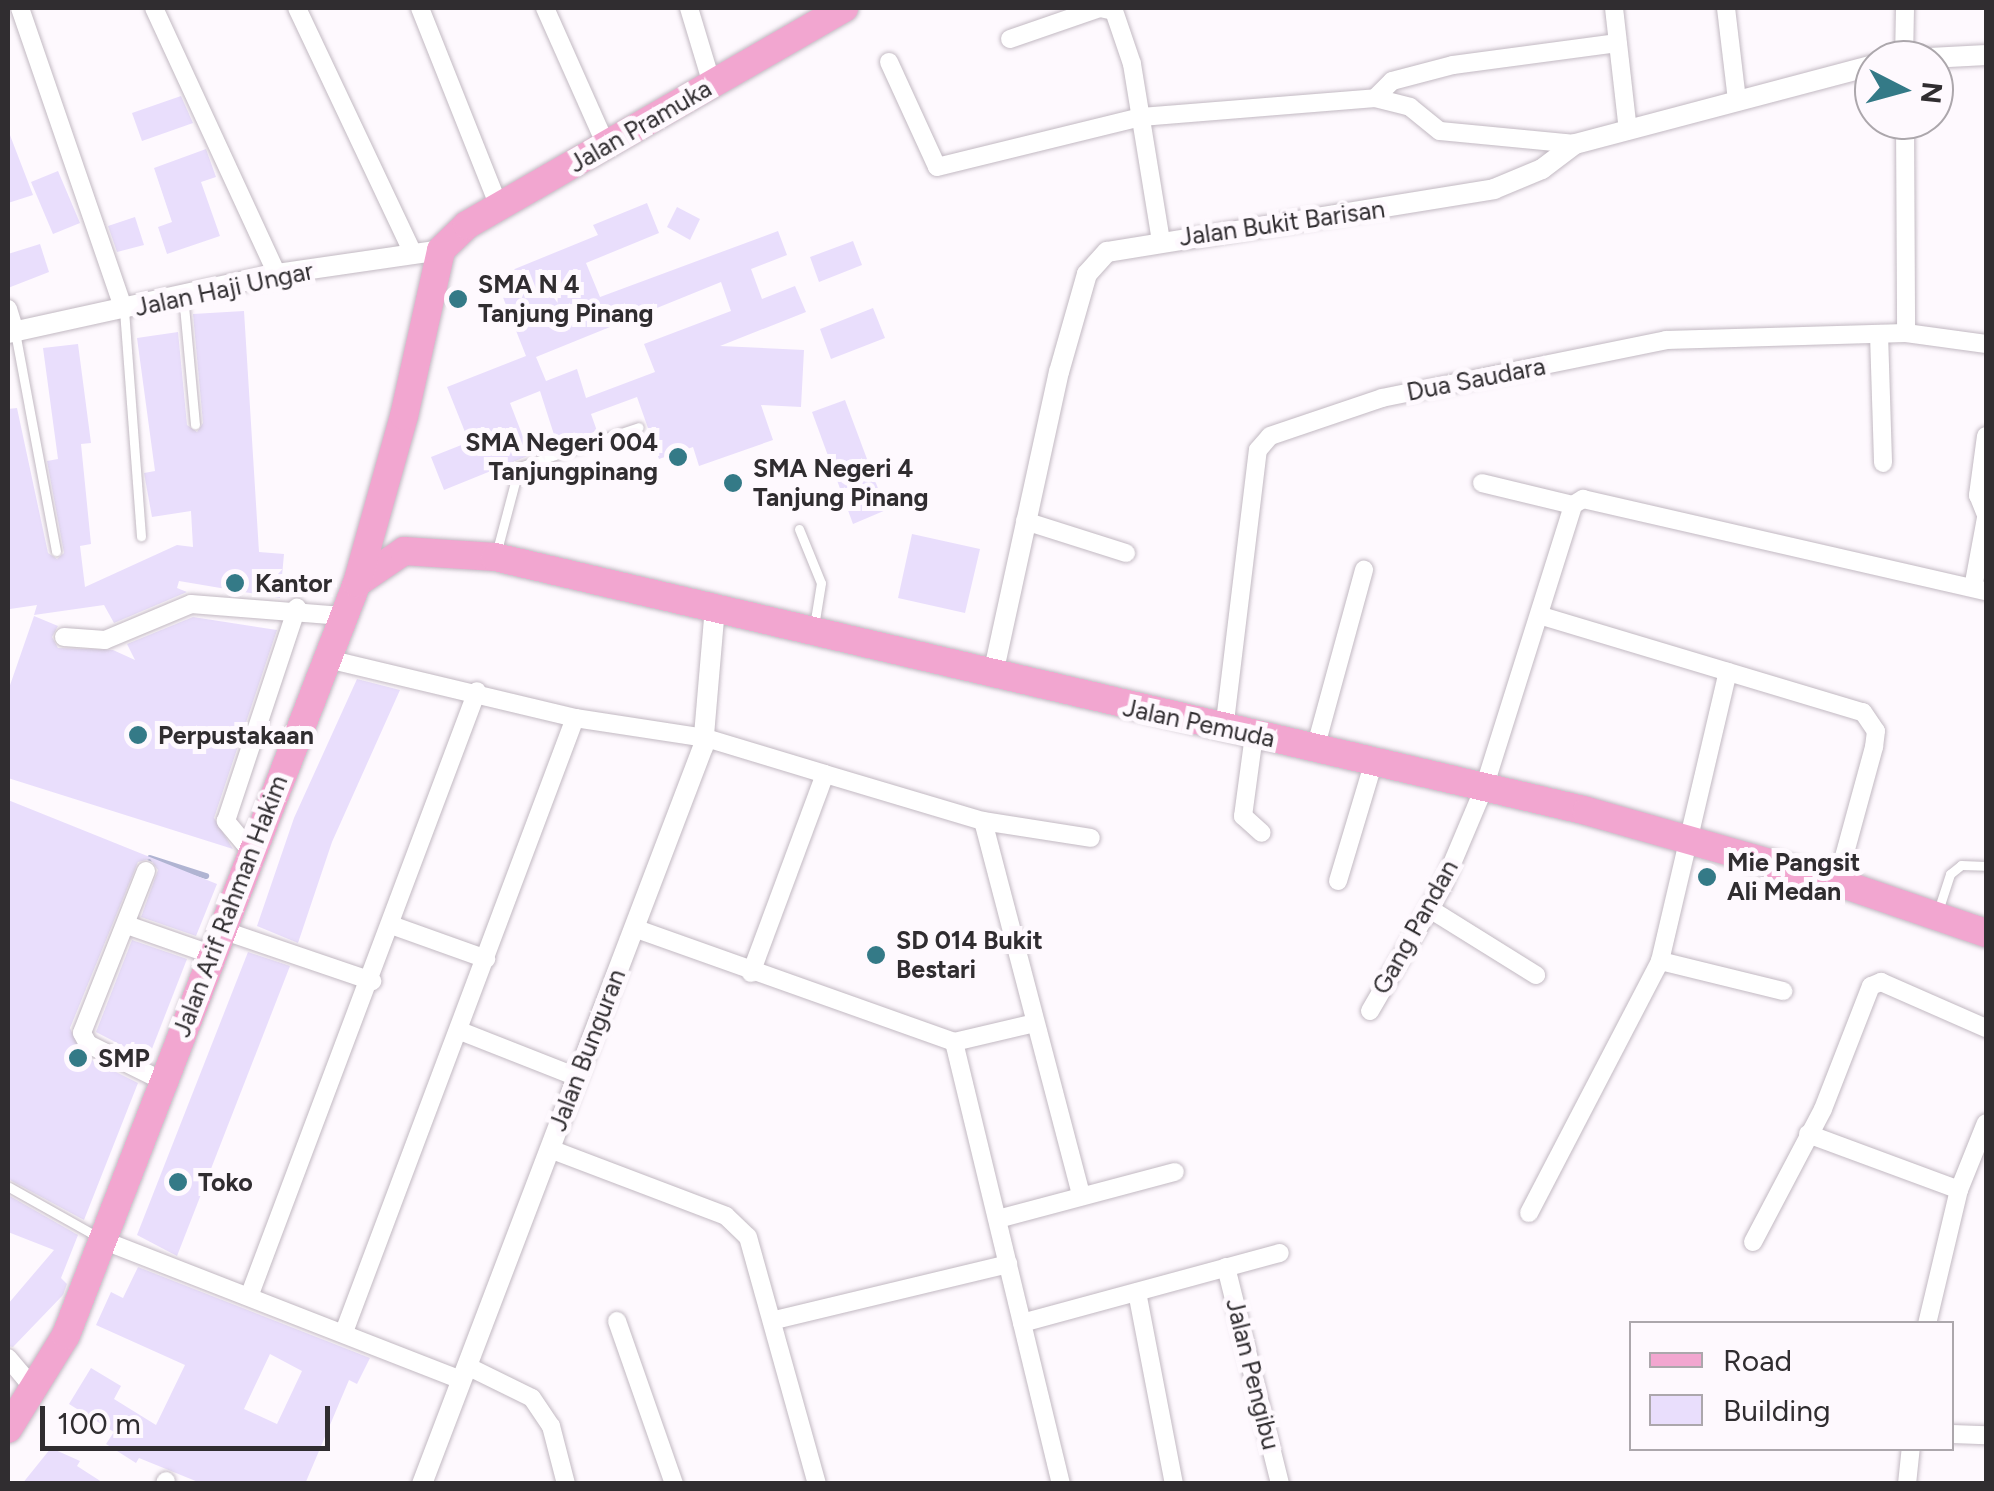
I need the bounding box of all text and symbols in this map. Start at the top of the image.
north arrow [1854,40,1954,140]
street label: Jalan Pramuka [563,73,717,179]
text: N [1914,80,1950,105]
street label: Jalan Bukit Barisan [1177,194,1387,252]
street label: Jalan Haji Ungar [132,255,316,323]
place label: SMA N 4 Tanjung Pinang [478,270,653,329]
marker: SMA N 4 Tanjung Pinang [447,288,469,310]
street label: Dua Saudara [1404,351,1548,407]
place label: SMA Negeri 004 Tanjungpinang [465,428,658,487]
marker: SMA Negeri 004 Tanjungpinang [667,446,689,468]
place label: SMA Negeri 4 Tanjung Pinang [753,454,928,513]
marker: SMA Negeri 4 Tanjung Pinang [722,472,744,494]
place label: Kantor [255,568,332,598]
marker: Kantor [224,572,246,594]
street label: Jalan Pemuda [1120,692,1278,754]
place label: Perpustakaan [158,720,314,750]
marker: Perpustakaan [127,724,149,746]
street label: Jalan Arif Rahman Hakim [166,771,294,1041]
place label: Mie Pangsit Ali Medan [1727,848,1860,907]
street label: Gang Pandan [1366,855,1464,999]
marker: Mie Pangsit Ali Medan [1696,866,1718,888]
place label: SD 014 Bukit Bestari [896,926,1043,985]
marker: SD 014 Bukit Bestari [865,944,887,966]
street label: Jalan Bunguran [542,965,632,1135]
place label: SMP [98,1043,150,1073]
marker: SMP [67,1047,89,1069]
place label: Toko [198,1167,253,1197]
marker: Toko [167,1171,189,1193]
street label: Jalan Pengibu [1220,1295,1286,1453]
legend [1629,1321,1954,1451]
text: Road [1723,1342,1792,1379]
scale bar [45,1386,335,1448]
text: Building [1723,1392,1831,1429]
text: 100 m [57,1405,141,1442]

